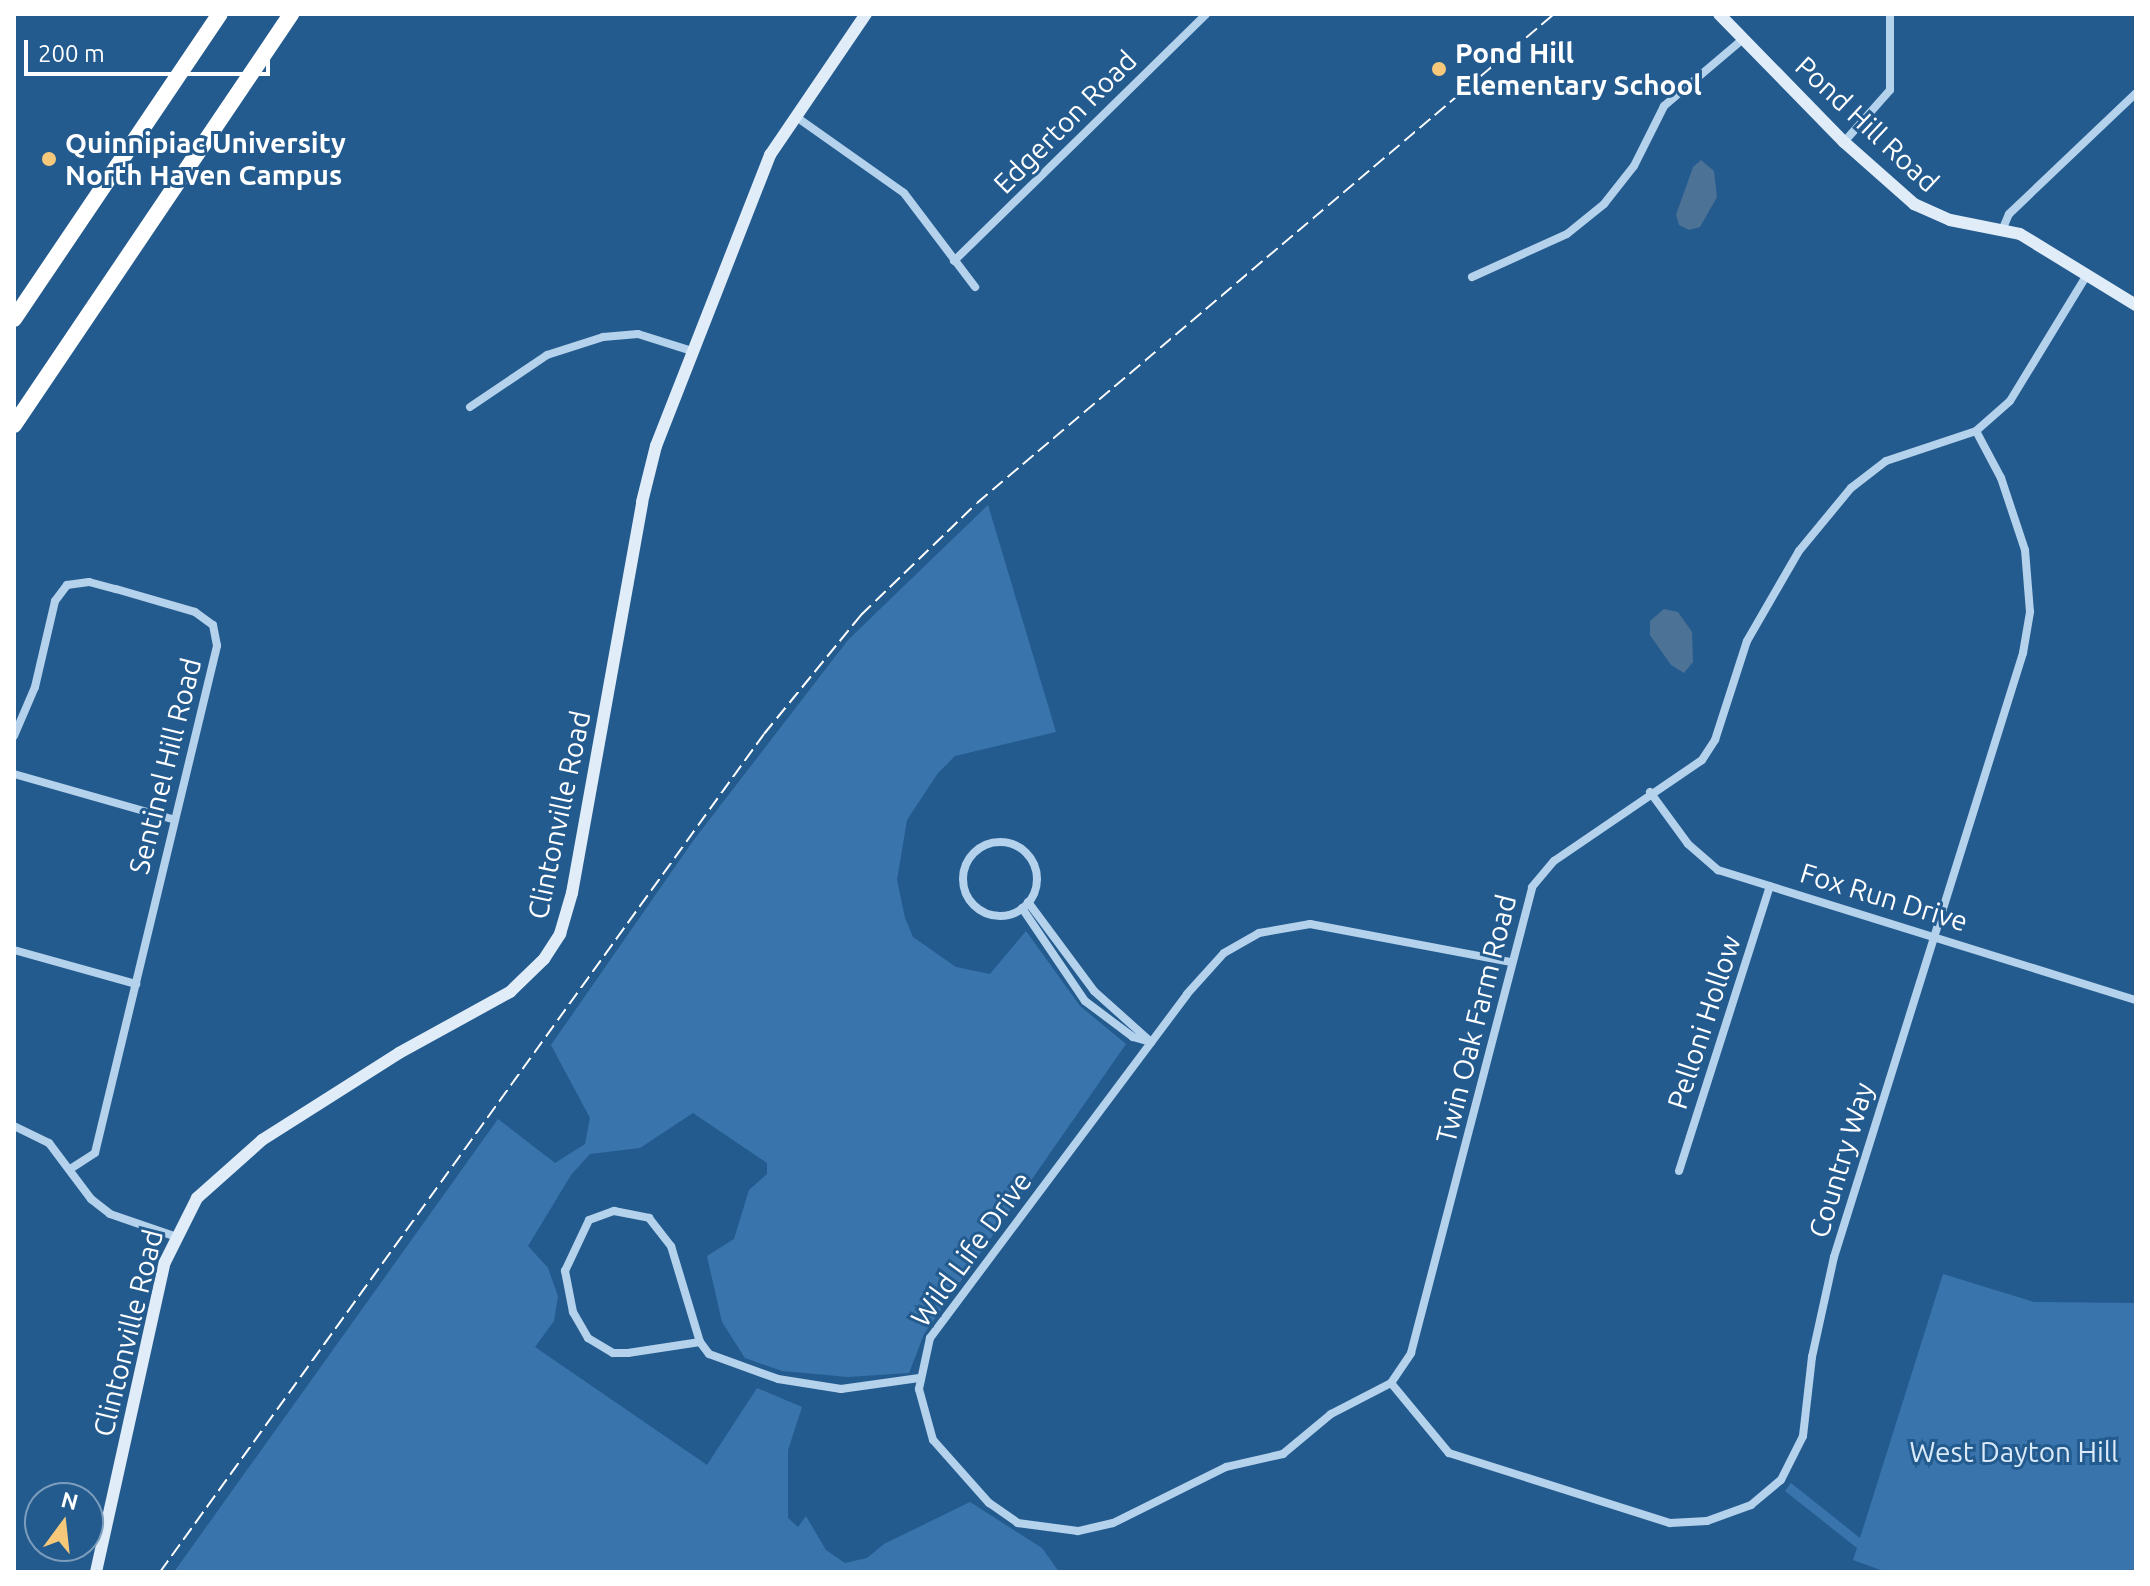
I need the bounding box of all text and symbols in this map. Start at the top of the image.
scale bar [28,24,274,74]
place label: Pond Hill Elementary School [1455,36,1702,102]
text: 200 m [38,40,105,67]
street label: Edgerton Road [987,44,1143,200]
street label: Pond Hill Road [1788,49,1946,199]
marker: Pond Hill Elementary School [1430,60,1448,78]
place label: Quinnipiac University North Haven Campus [65,126,346,192]
marker: Quinnipiac University North Haven Campus [40,150,58,168]
street label: Sentinel Hill Road [122,655,208,877]
street label: Clintonville Road [521,708,597,922]
street label: Fox Run Drive [1796,856,1972,938]
street label: Twin Oak Farm Road [1429,891,1523,1147]
street label: Pelloni Hollow [1660,931,1748,1113]
street label: Country Way [1801,1078,1881,1242]
street label: Wild Life Drive [904,1165,1038,1333]
street label: Clintonville Road [86,1226,170,1440]
park label: West Dayton Hill [1910,1435,2118,1469]
north arrow [24,1482,104,1562]
text: N [59,1486,81,1514]

